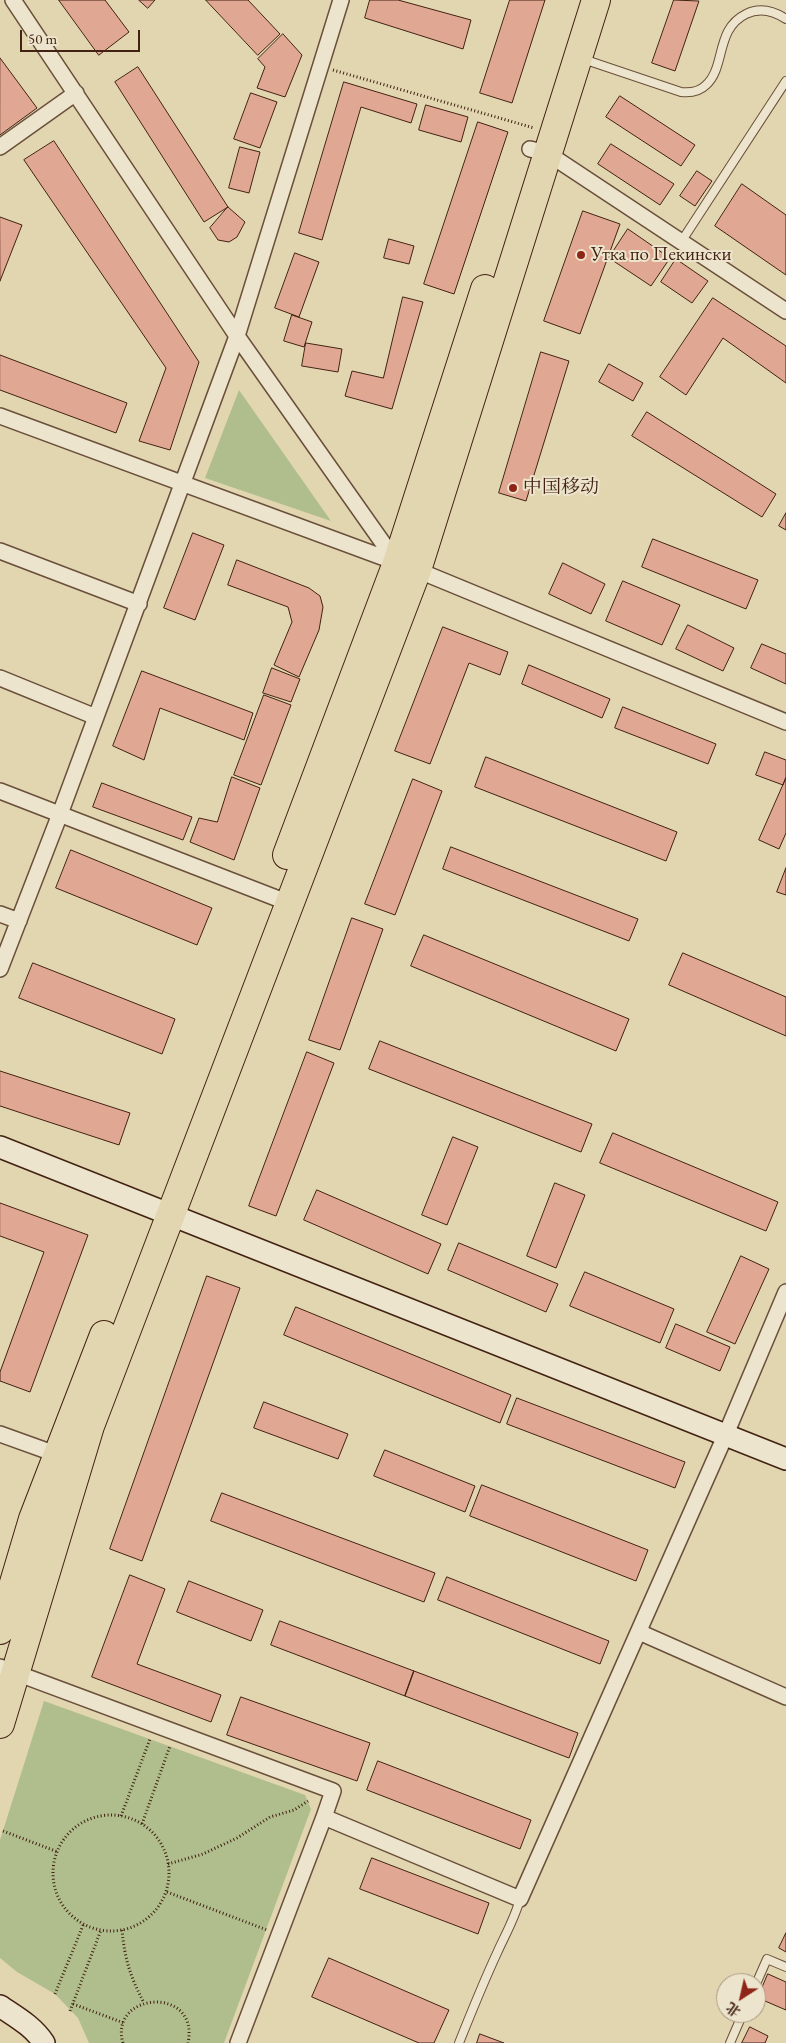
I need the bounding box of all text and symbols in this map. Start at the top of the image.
scale bar [22,20,142,52]
text: 50 m [28,29,57,48]
place label: Утка по Пекински [591,244,731,266]
marker: Утка по Пекински [575,249,587,261]
place label: 中国移动 [523,477,599,499]
marker: 中国移动 [507,482,519,494]
north arrow [716,1973,766,2023]
text: 北 [722,1998,744,2021]

